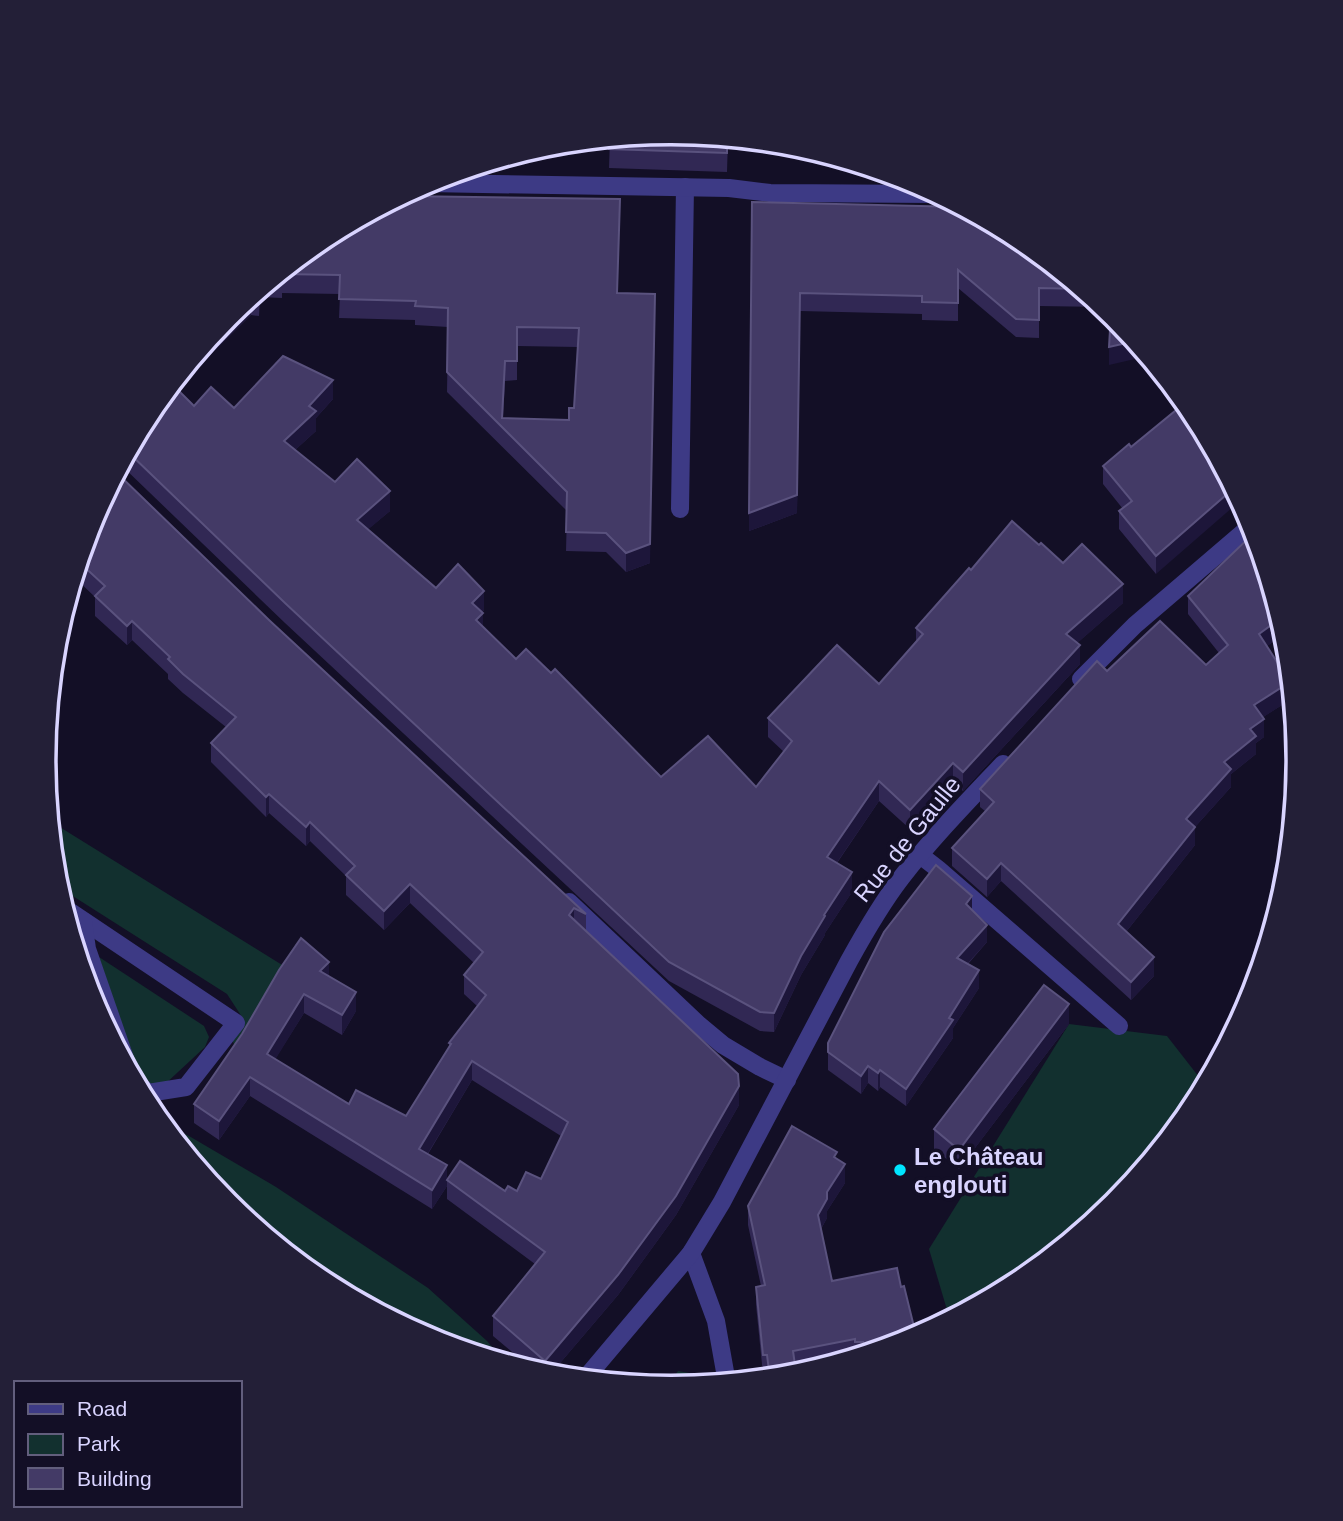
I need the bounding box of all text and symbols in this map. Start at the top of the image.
street label: Rue de Gaulle [848,771,966,907]
place label: Le Château englouti [914,1143,1043,1198]
marker: Le Château englouti [892,1162,908,1178]
legend [14,1381,242,1507]
text: Road [77,1397,127,1420]
text: Park [77,1432,121,1455]
text: Building [77,1467,152,1490]

